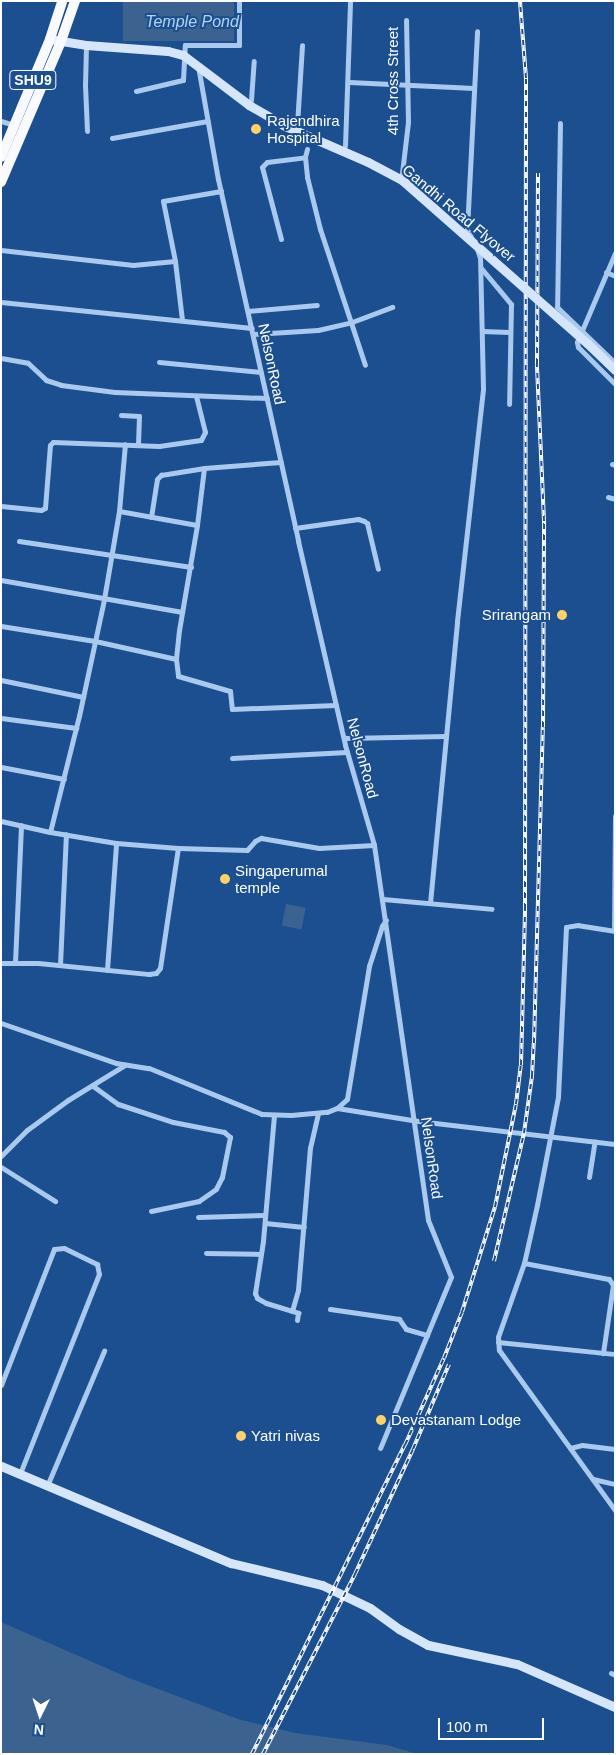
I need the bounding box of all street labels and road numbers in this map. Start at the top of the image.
street label: 4th Cross Street [384,27,402,135]
road number: SHU9 [9,68,57,92]
street label: Gandhi Road Flyover [399,161,519,265]
street label: NelsonRoad [255,322,289,406]
street label: NelsonRoad [344,716,382,800]
street label: NelsonRoad [417,1116,447,1200]

